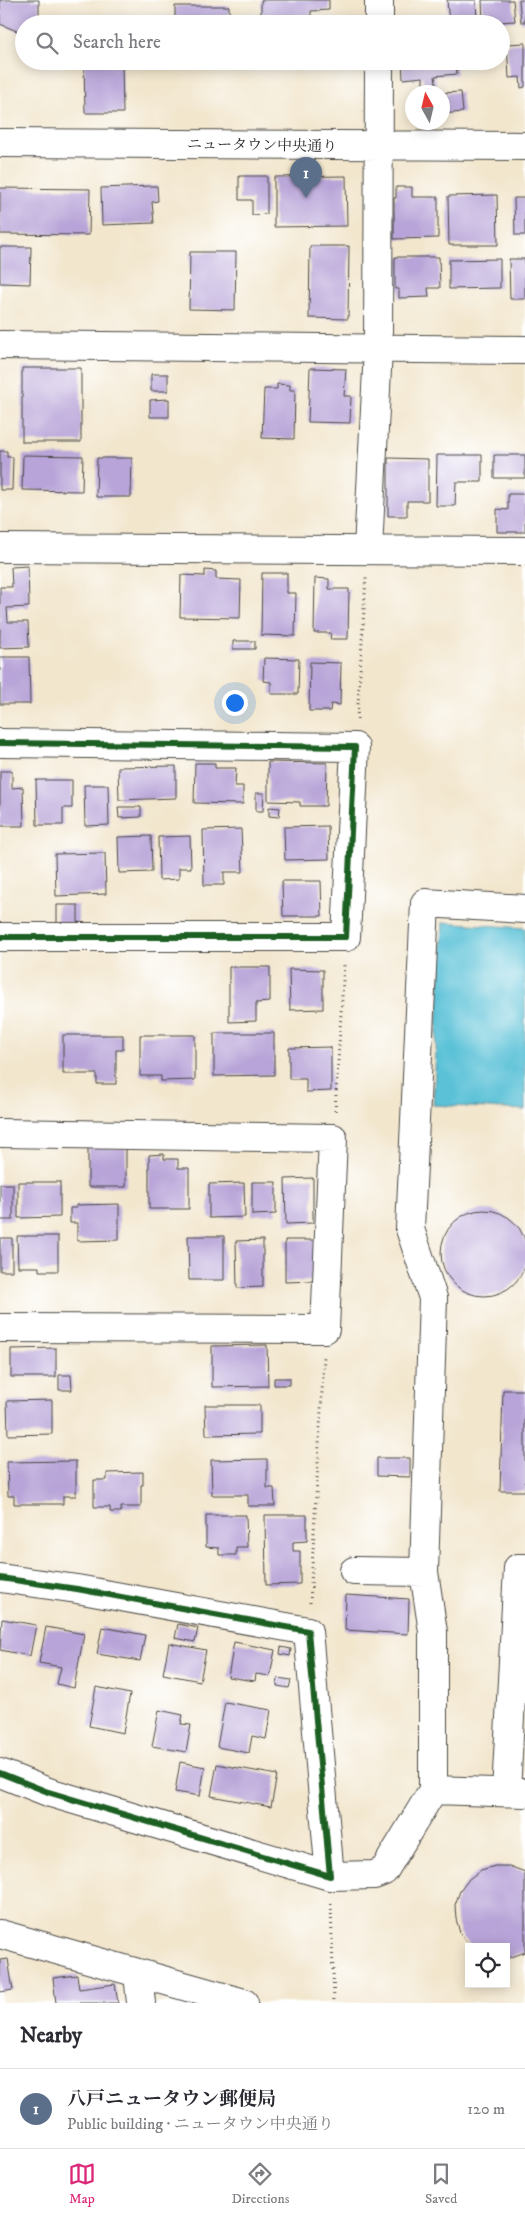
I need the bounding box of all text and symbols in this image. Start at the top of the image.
search box [15,15,510,70]
icon: search [33,29,61,57]
text: Search here [73,31,161,54]
north arrow [405,85,450,130]
street label: ニュータウン中央通り [187,135,337,156]
pin: 1 [290,157,322,198]
your location [222,690,248,716]
map controls [465,1943,510,1988]
button: locate [465,1943,510,1988]
text: Nearby [20,2023,82,2049]
text: 八戸ニュータウン郵便局 [67,2088,276,2111]
text: 1 [33,2099,39,2119]
text: 120 m [467,2099,505,2119]
text: Public building · ニュータウン中央通り [67,2114,334,2134]
tab: Map [68,2160,96,2208]
tab: Directions [231,2160,289,2208]
tab: Saved [425,2160,457,2208]

